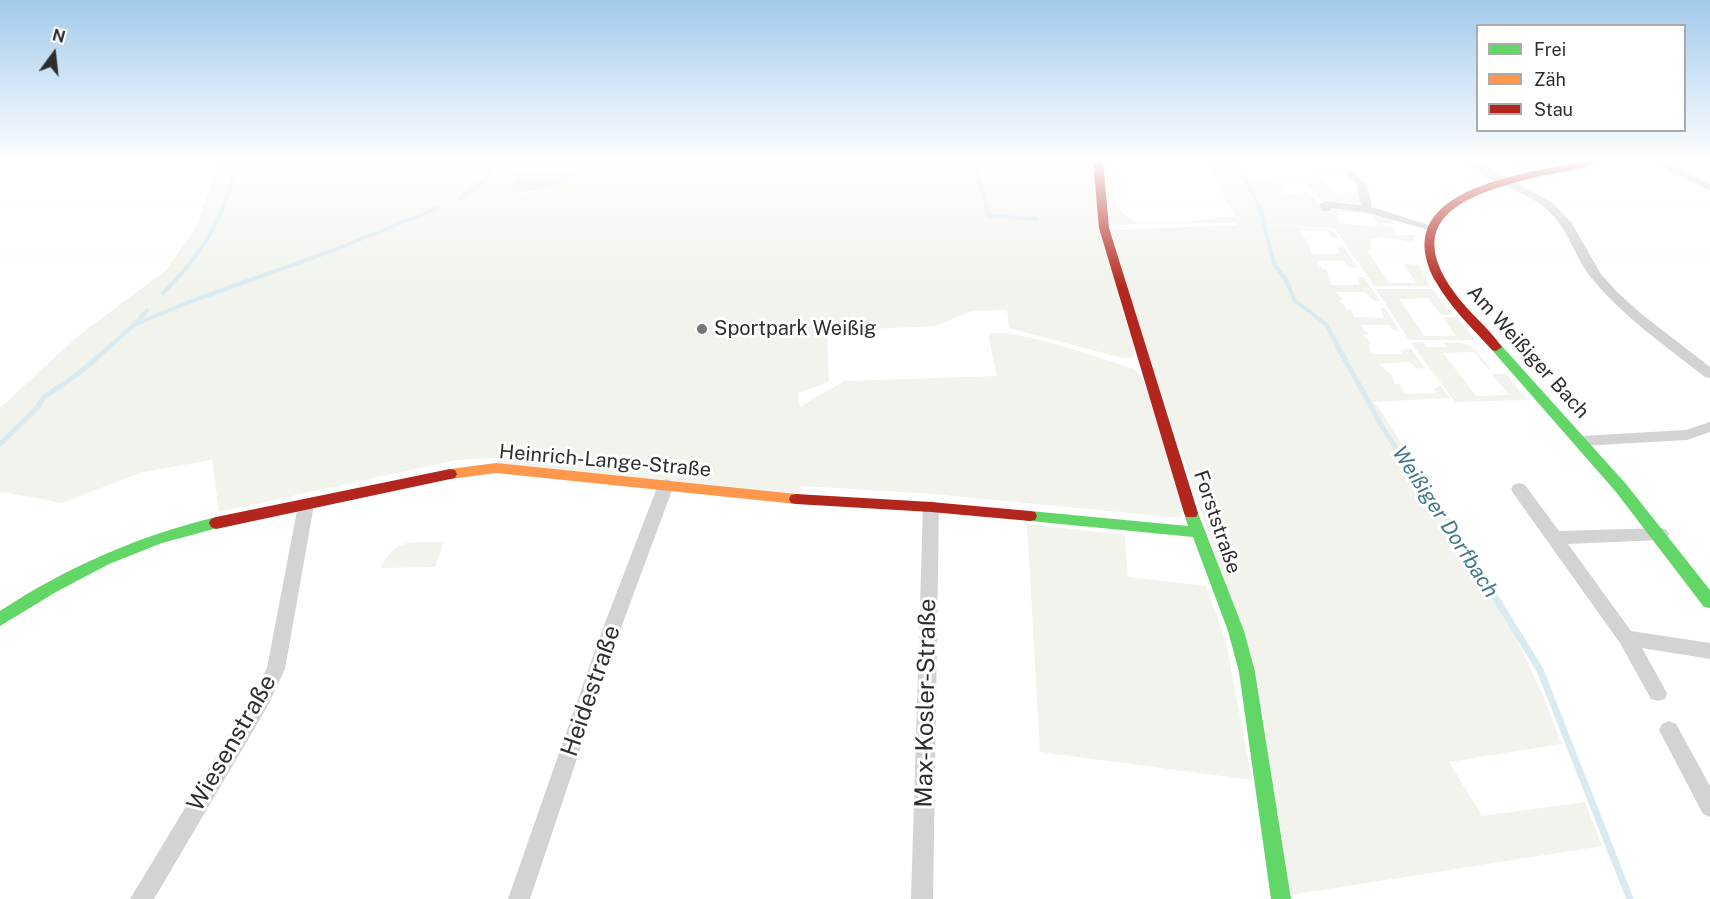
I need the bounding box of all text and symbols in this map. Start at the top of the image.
north arrow [24,24,84,84]
legend [1476,24,1686,132]
text: N [50,25,67,47]
text: Frei [1534,39,1566,60]
text: Zäh [1534,69,1566,90]
text: Stau [1534,99,1573,120]
street label: Am Weißiger Bach [1462,281,1594,423]
place label: Sportpark Weißig [714,317,876,341]
marker: Sportpark Weißig [695,322,709,336]
street label: Heinrich-Lange-Straße [498,440,712,482]
water label: Weißiger Dorfbach [1387,441,1503,603]
street label: Forststraße [1188,467,1246,577]
street label: Max-Kosler-Straße [910,598,942,808]
street label: Heidestraße [555,622,627,760]
street label: Wiesenstraße [181,670,283,816]

